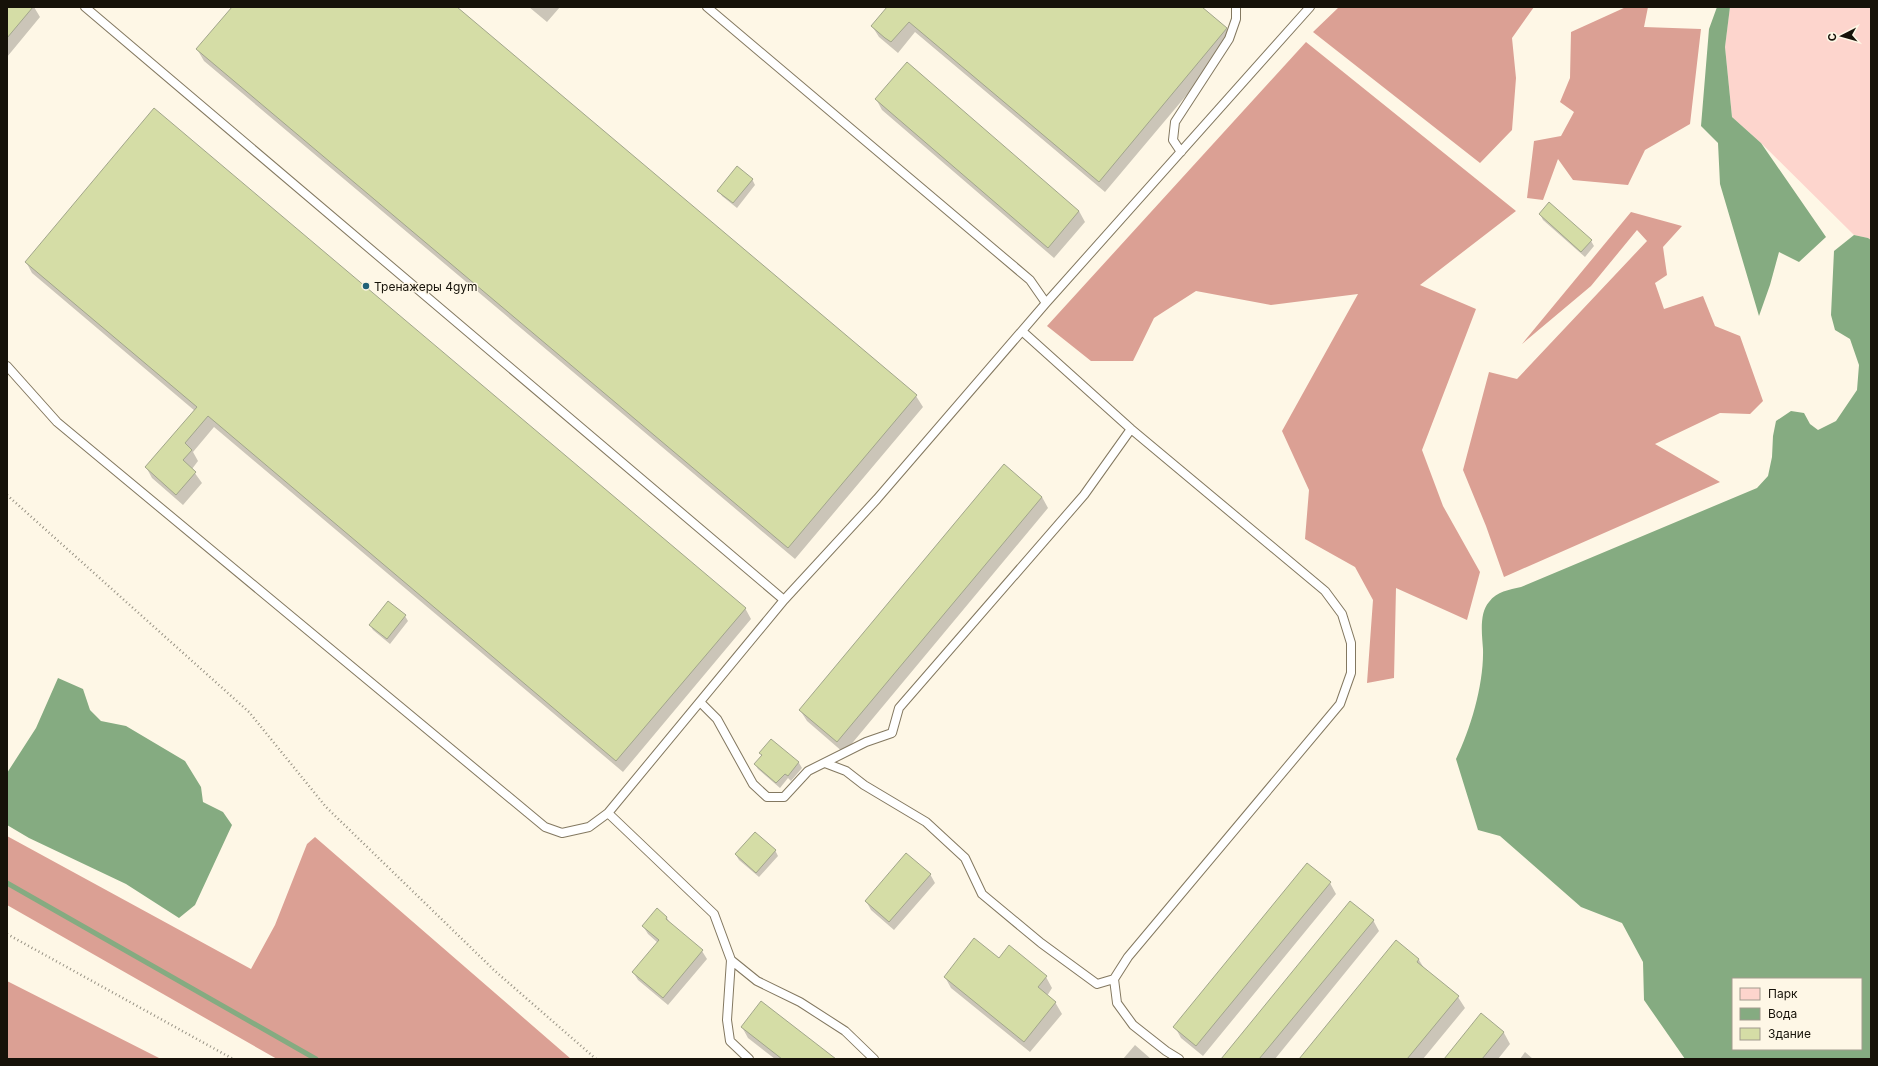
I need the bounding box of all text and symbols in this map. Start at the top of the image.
north arrow [1822,16,1862,56]
text: С [1825,32,1839,42]
place label: Тренажеры 4gym [374,279,478,294]
marker: Тренажеры 4gym [361,281,371,291]
legend [1732,978,1862,1050]
text: Парк [1768,986,1798,1001]
text: Вода [1768,1006,1797,1021]
text: Здание [1768,1026,1811,1041]

